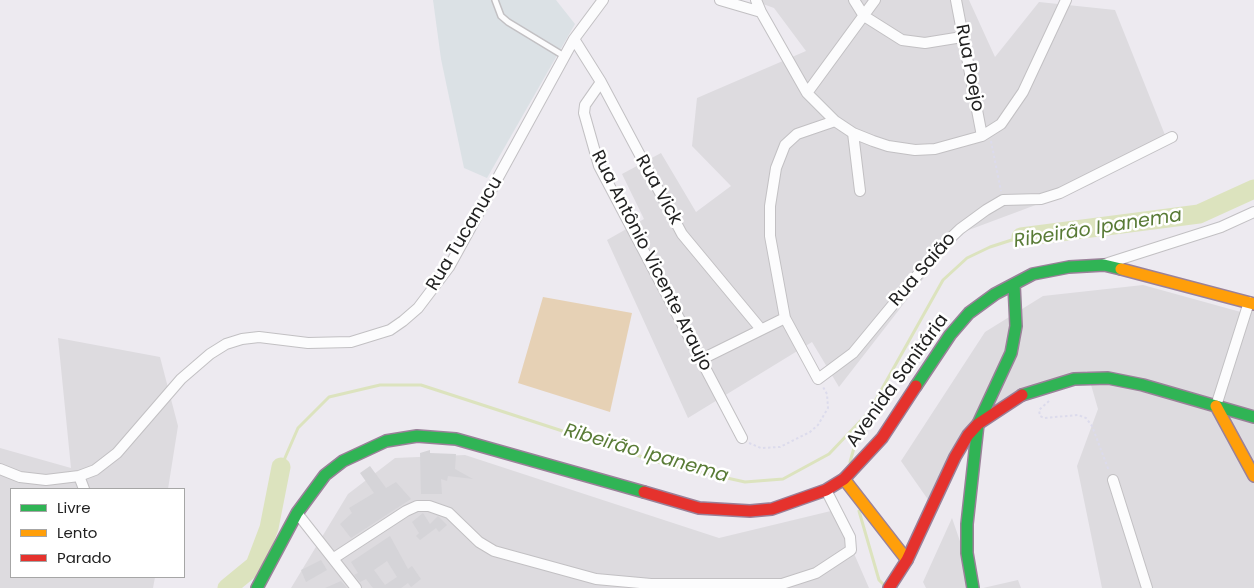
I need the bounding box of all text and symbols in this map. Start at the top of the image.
street label: Rua Poejo [950,22,988,114]
street label: Rua Antônio Vicente Araujo [586,147,716,375]
street label: Rua Vick [630,151,686,229]
street label: Rua Tucanucu [422,173,508,295]
water label: Ribeirão Ipanema [1012,204,1184,254]
street label: Rua Saião [885,229,961,311]
street label: Avenida Sanitária [842,310,954,452]
water label: Ribeirão Ipanema [561,420,731,488]
legend [10,488,185,578]
text: Livre [57,497,90,518]
text: Lento [57,522,97,543]
text: Parado [57,547,111,568]

